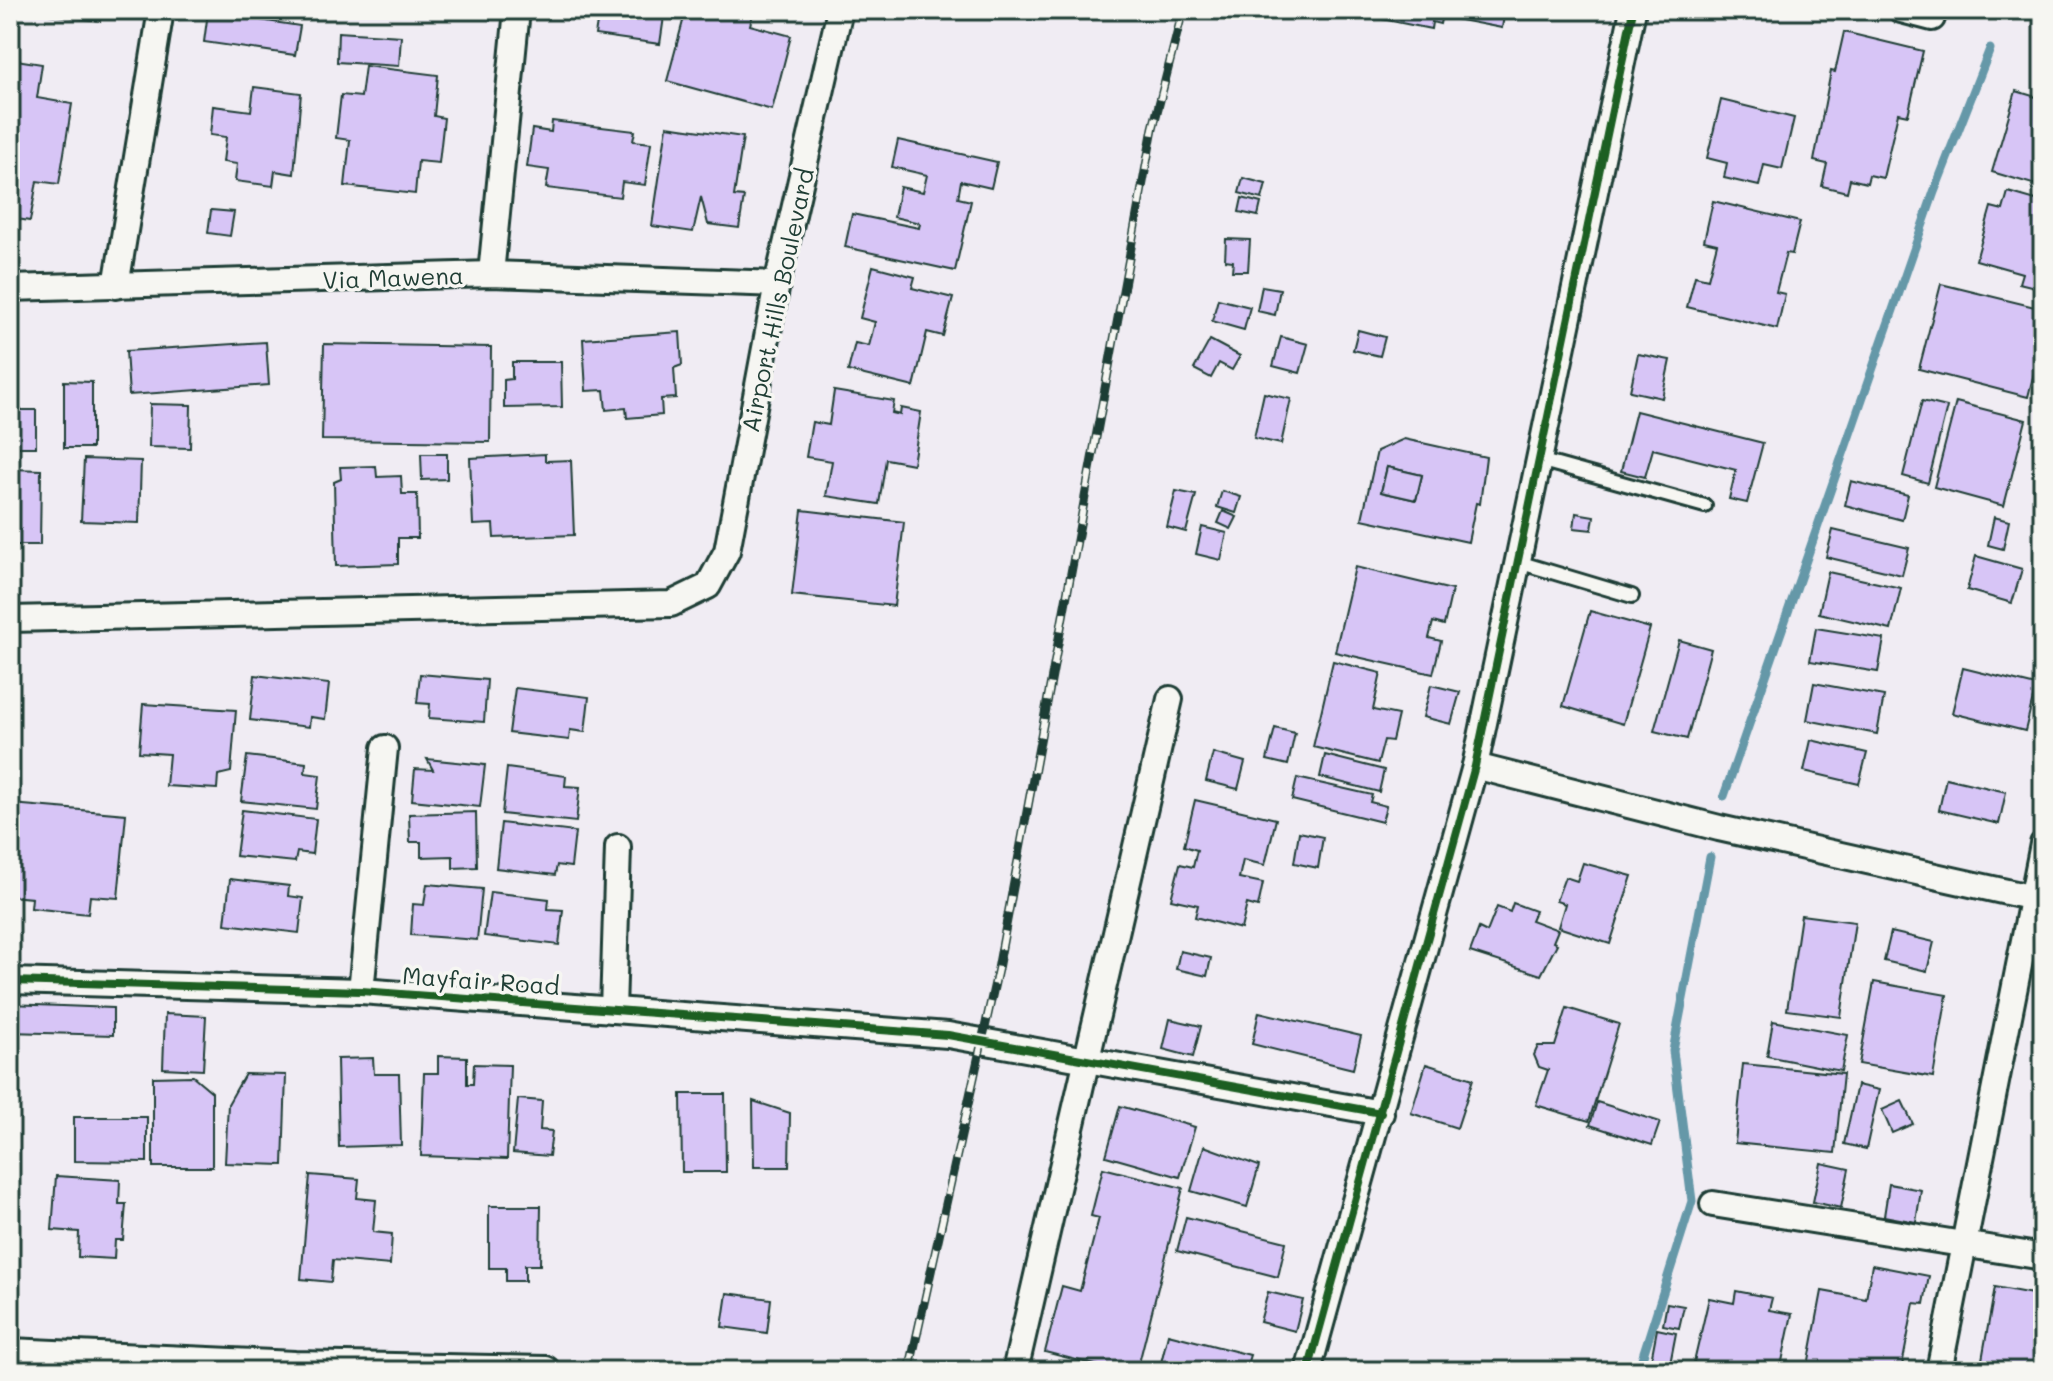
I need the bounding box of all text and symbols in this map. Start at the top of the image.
street label: Airport Hills Boulevard [734,165,820,435]
street label: Via Mawena [322,259,464,295]
street label: Mayfair Road [401,959,561,1001]

